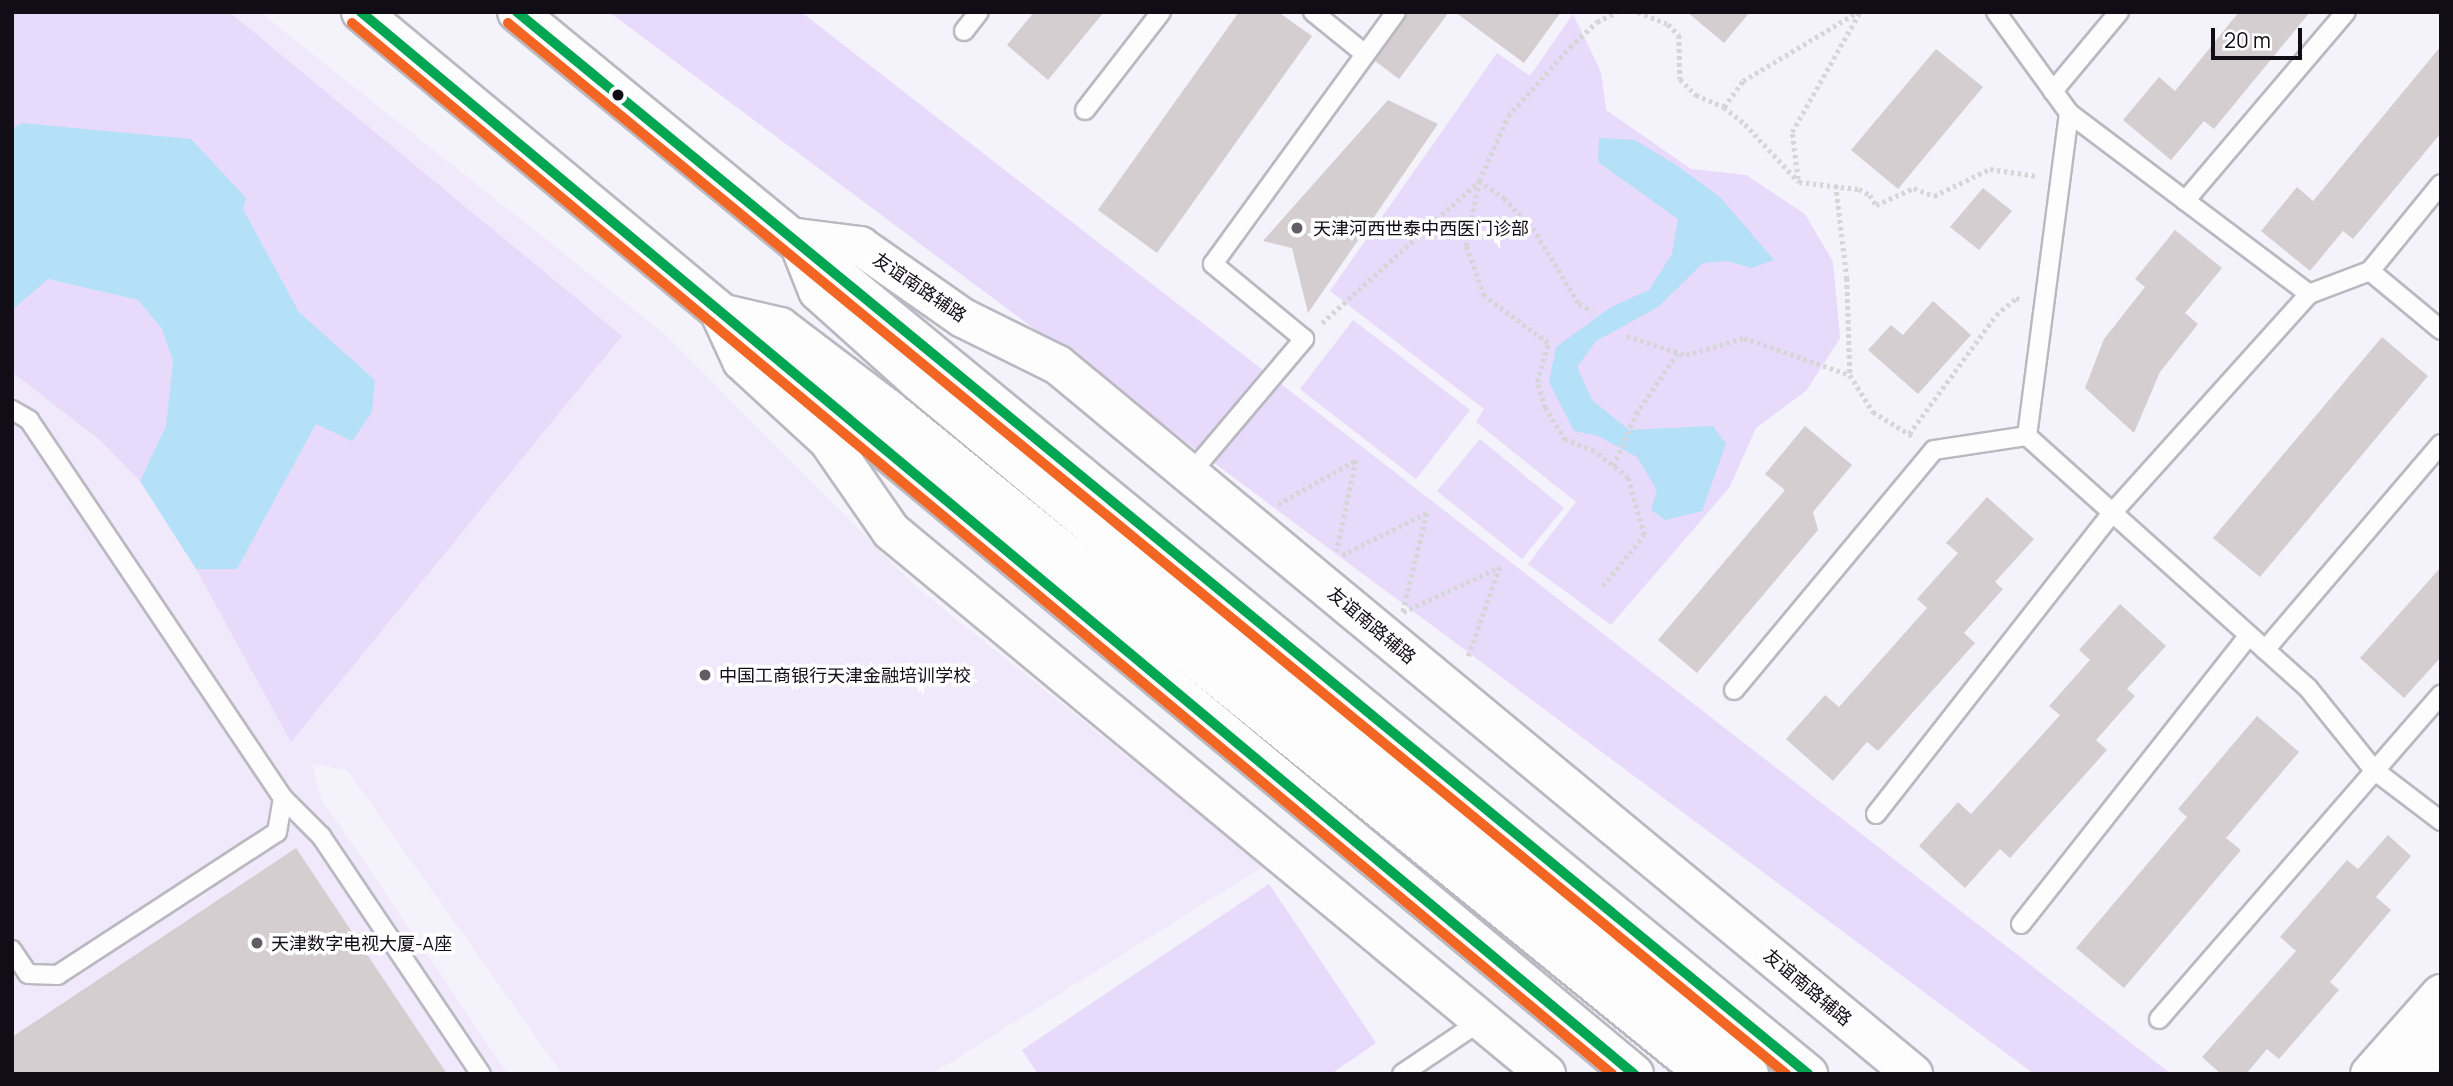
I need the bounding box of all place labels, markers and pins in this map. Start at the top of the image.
unlabelled marker [611,88,625,102]
place label: 天津河西世泰中西医门诊部 [1313,217,1529,239]
marker: 天津河西世泰中西医门诊部 [1287,218,1307,238]
place label: 中国工商银行天津金融培训学校 [719,664,971,686]
marker: 中国工商银行天津金融培训学校 [697,667,713,683]
place label: 天津数字电视大厦-A座 [271,932,452,954]
marker: 天津数字电视大厦-A座 [249,935,265,951]

